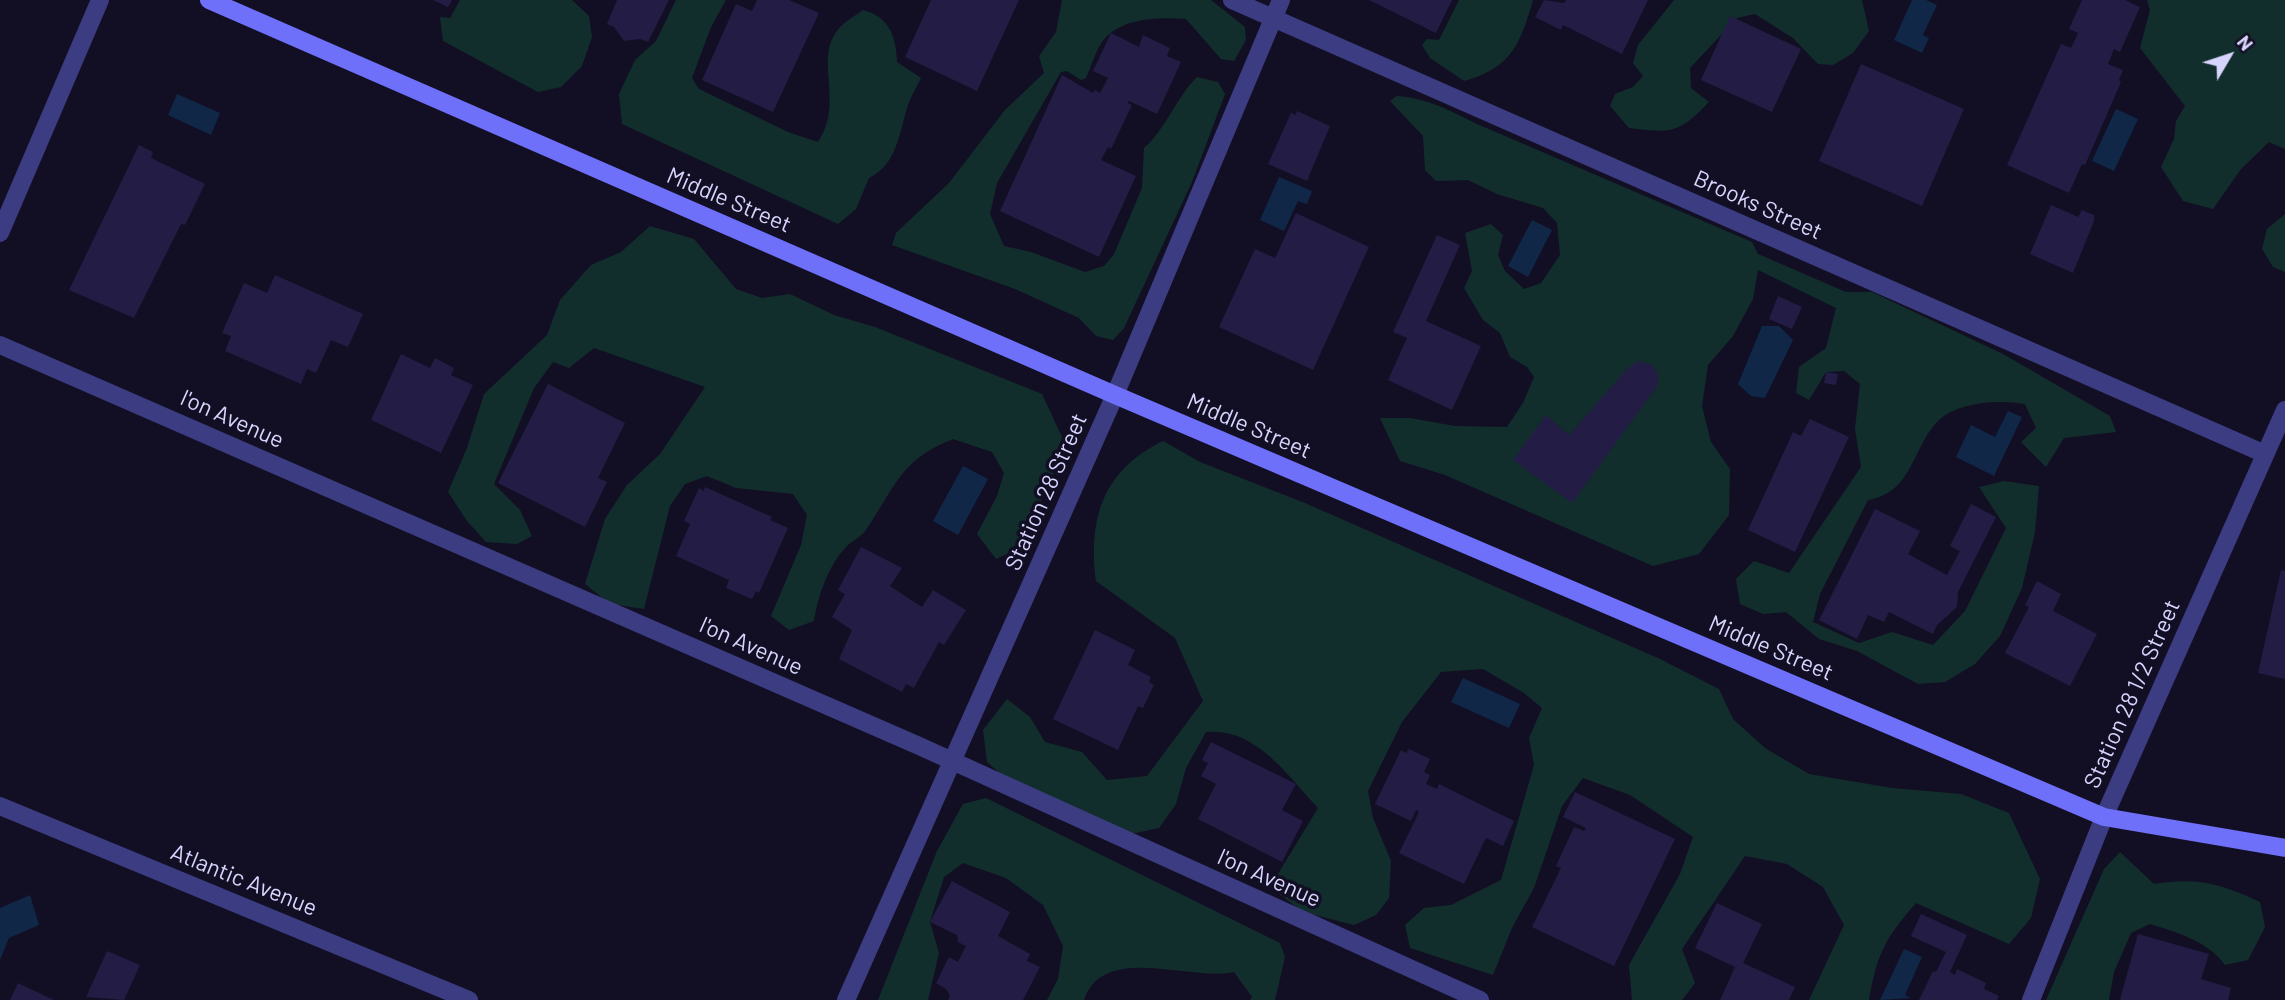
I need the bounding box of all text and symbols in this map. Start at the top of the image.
north arrow [2194,21,2264,91]
text: N [2233,30,2259,55]
street label: Middle Street [663,161,795,239]
street label: Brooks Street [1690,164,1826,246]
street label: I'on Avenue [176,384,288,454]
street label: Middle Street [1183,387,1315,465]
street label: Station 28 Street [999,409,1093,575]
street label: Station 28 1/2 Street [2078,596,2186,792]
street label: Middle Street [1705,609,1837,687]
street label: I'on Avenue [695,611,807,681]
street label: Atlantic Avenue [167,838,321,922]
street label: I'on Avenue [1213,843,1325,913]

